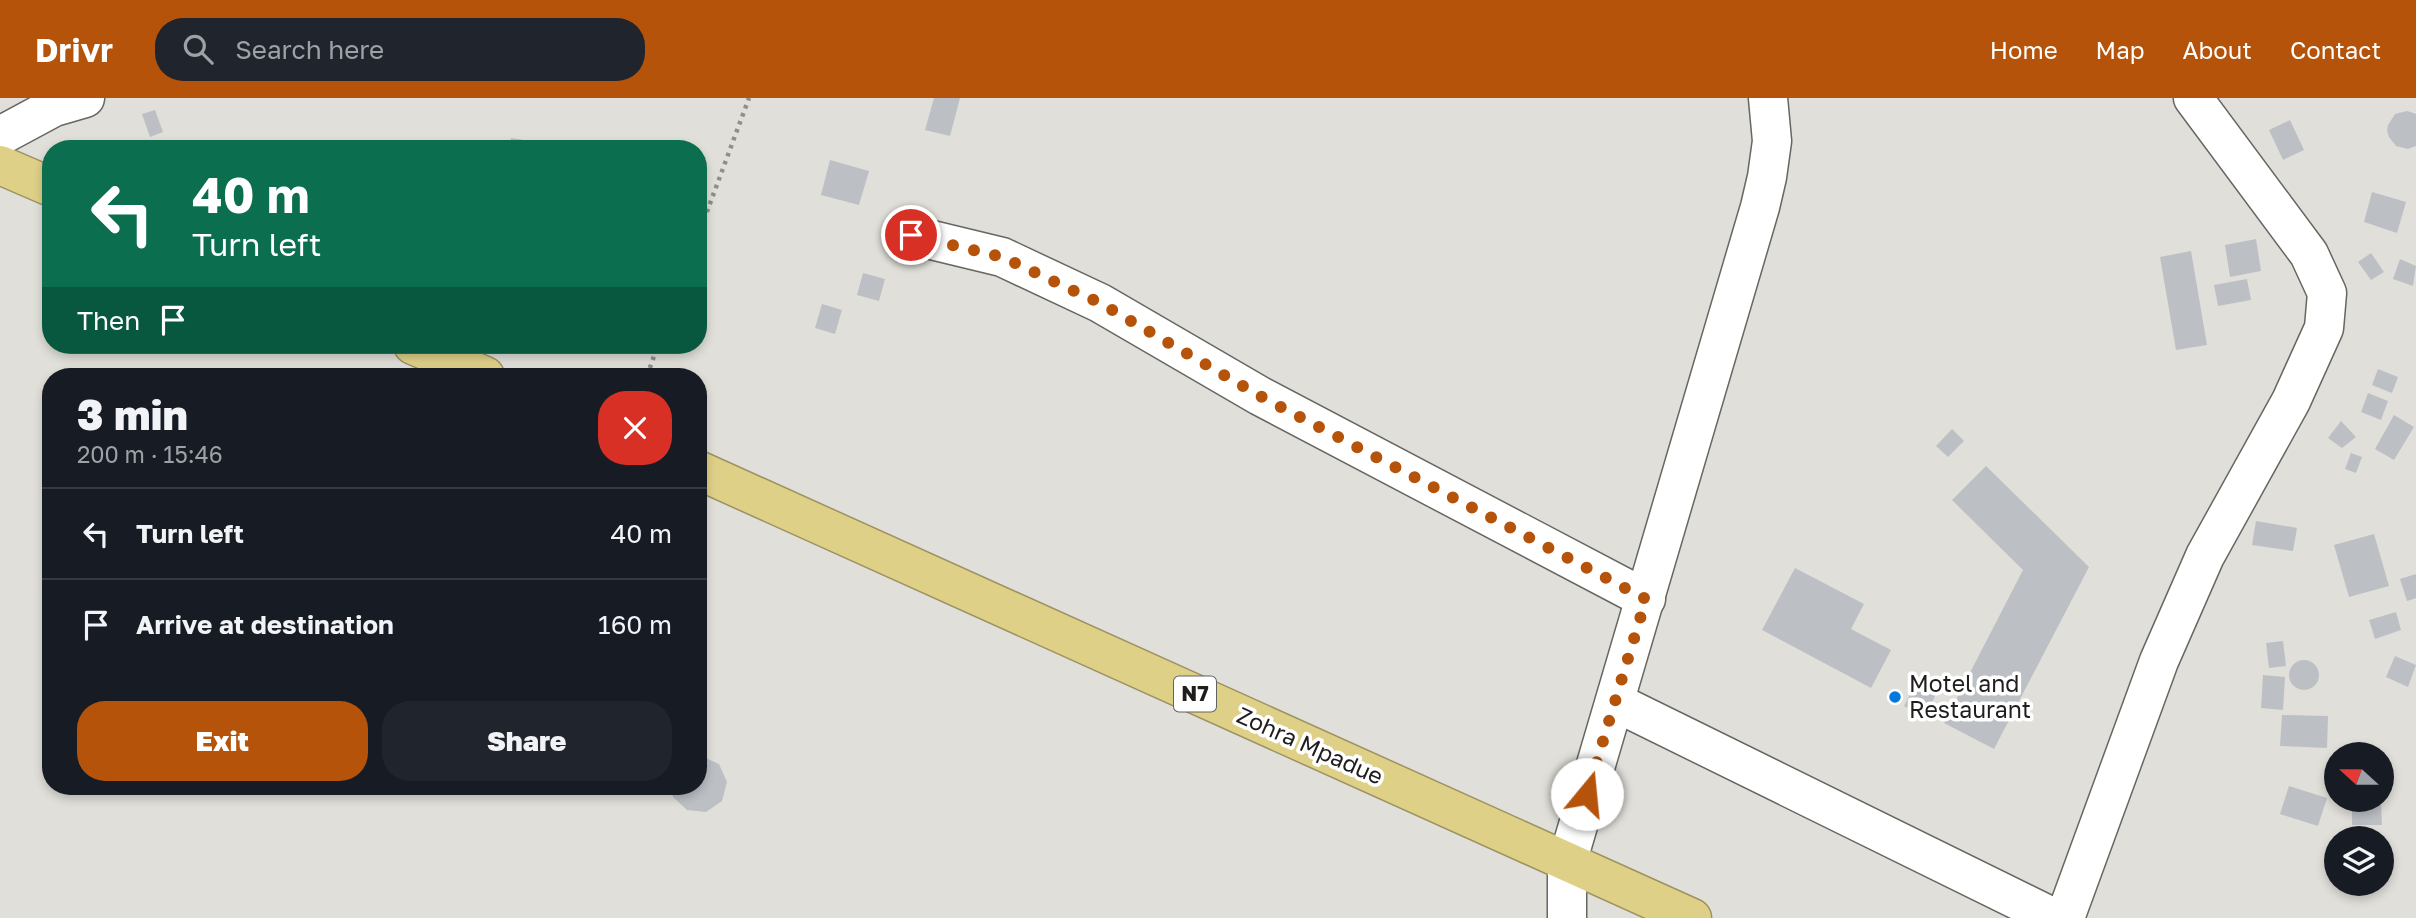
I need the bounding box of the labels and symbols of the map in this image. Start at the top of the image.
pin [881,205,941,265]
place label: Motel and Restaurant [1909,669,2031,723]
road number: N7 [1174,676,1216,712]
marker: Motel and Restaurant [1887,689,1903,705]
street label: Zohra Mpadue [1233,700,1388,790]
north arrow [2324,742,2394,812]
position arrow [1550,757,1624,831]

